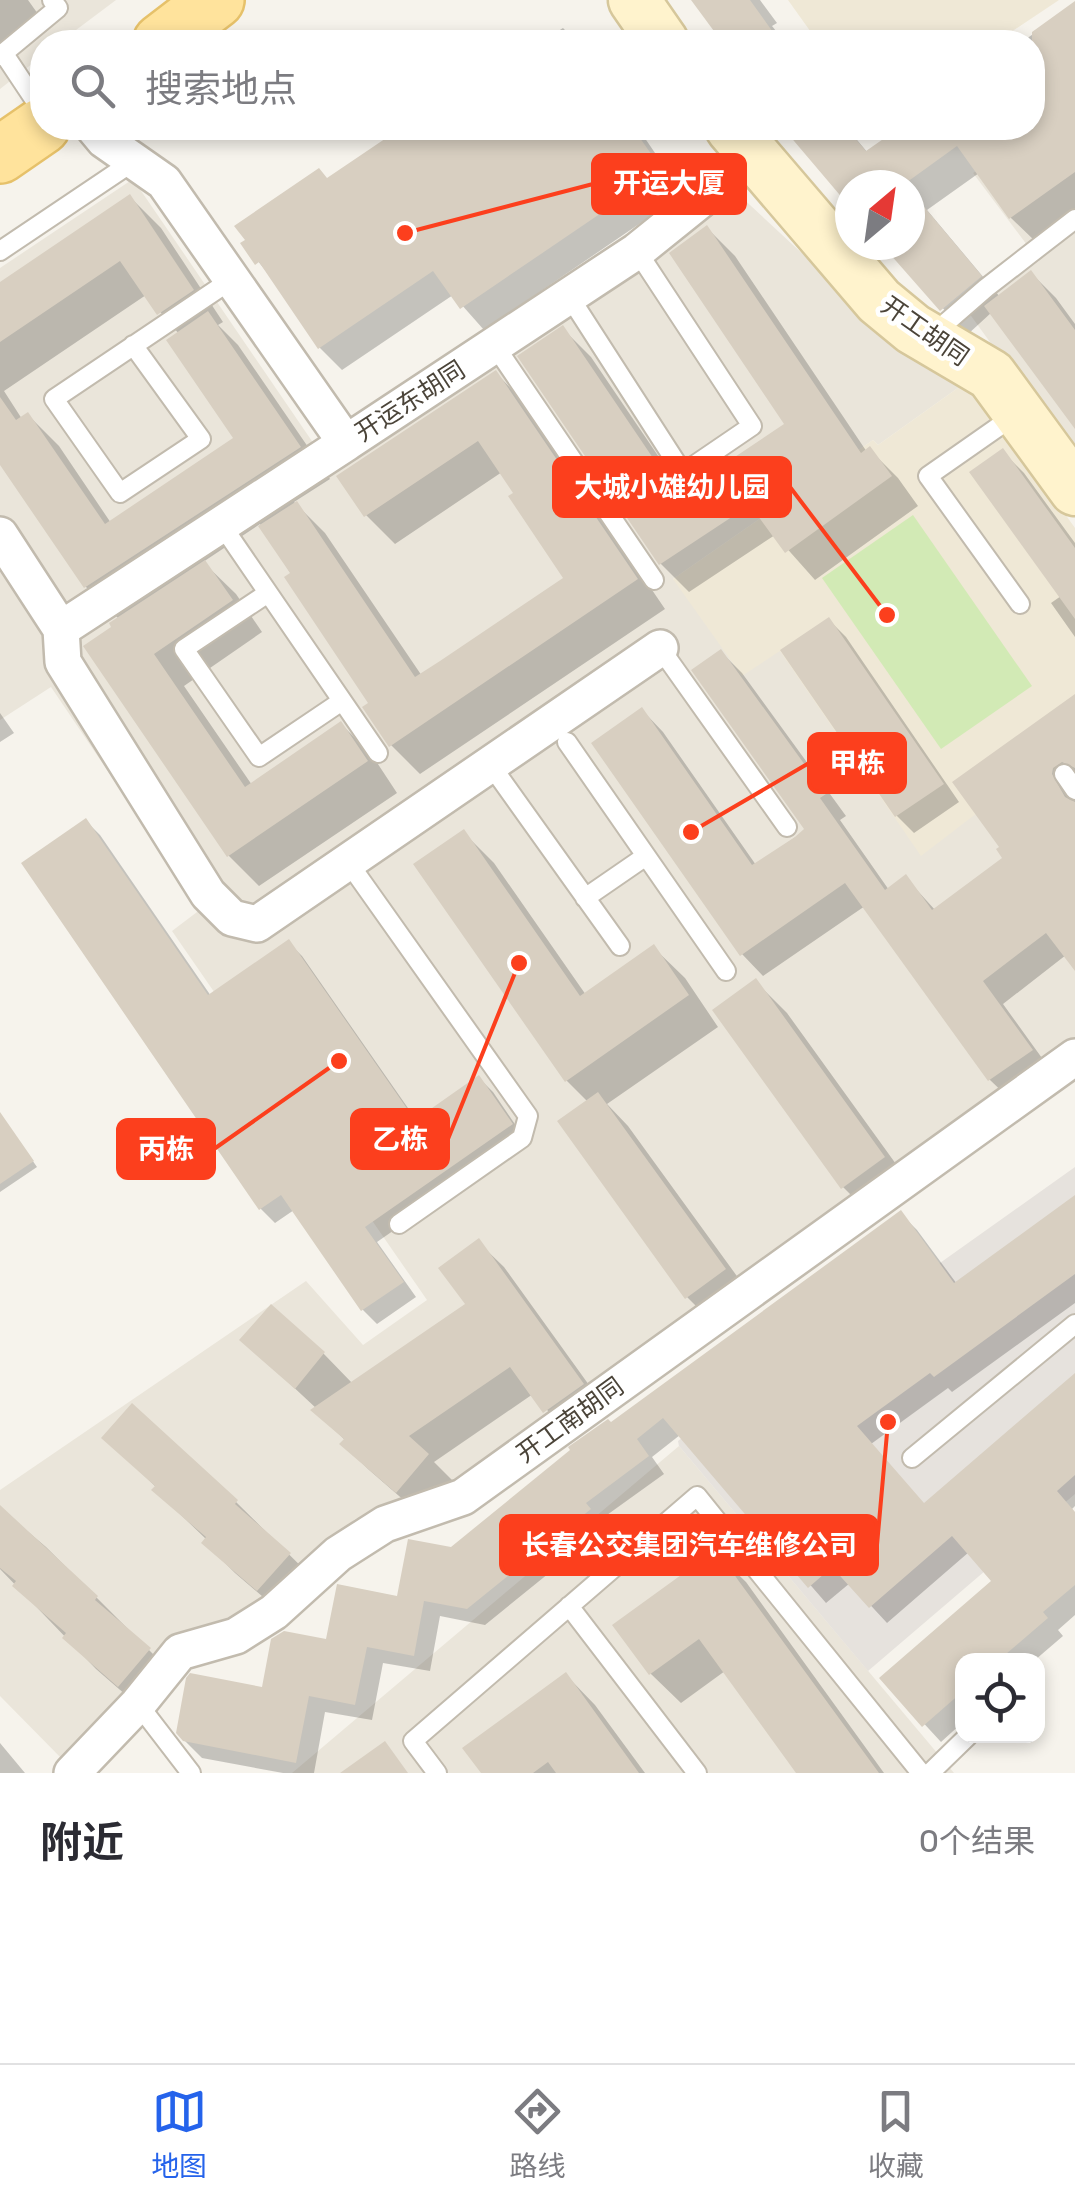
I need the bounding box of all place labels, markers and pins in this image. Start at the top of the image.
callout: 开运大厦 [593,155,745,213]
callout: 大城小雄幼儿园 [554,458,790,516]
callout: 甲栋 [809,734,905,792]
callout: 乙栋 [352,1110,448,1168]
callout: 丙栋 [118,1120,214,1178]
callout: 长春公交集团汽车维修公司 [501,1516,877,1574]

